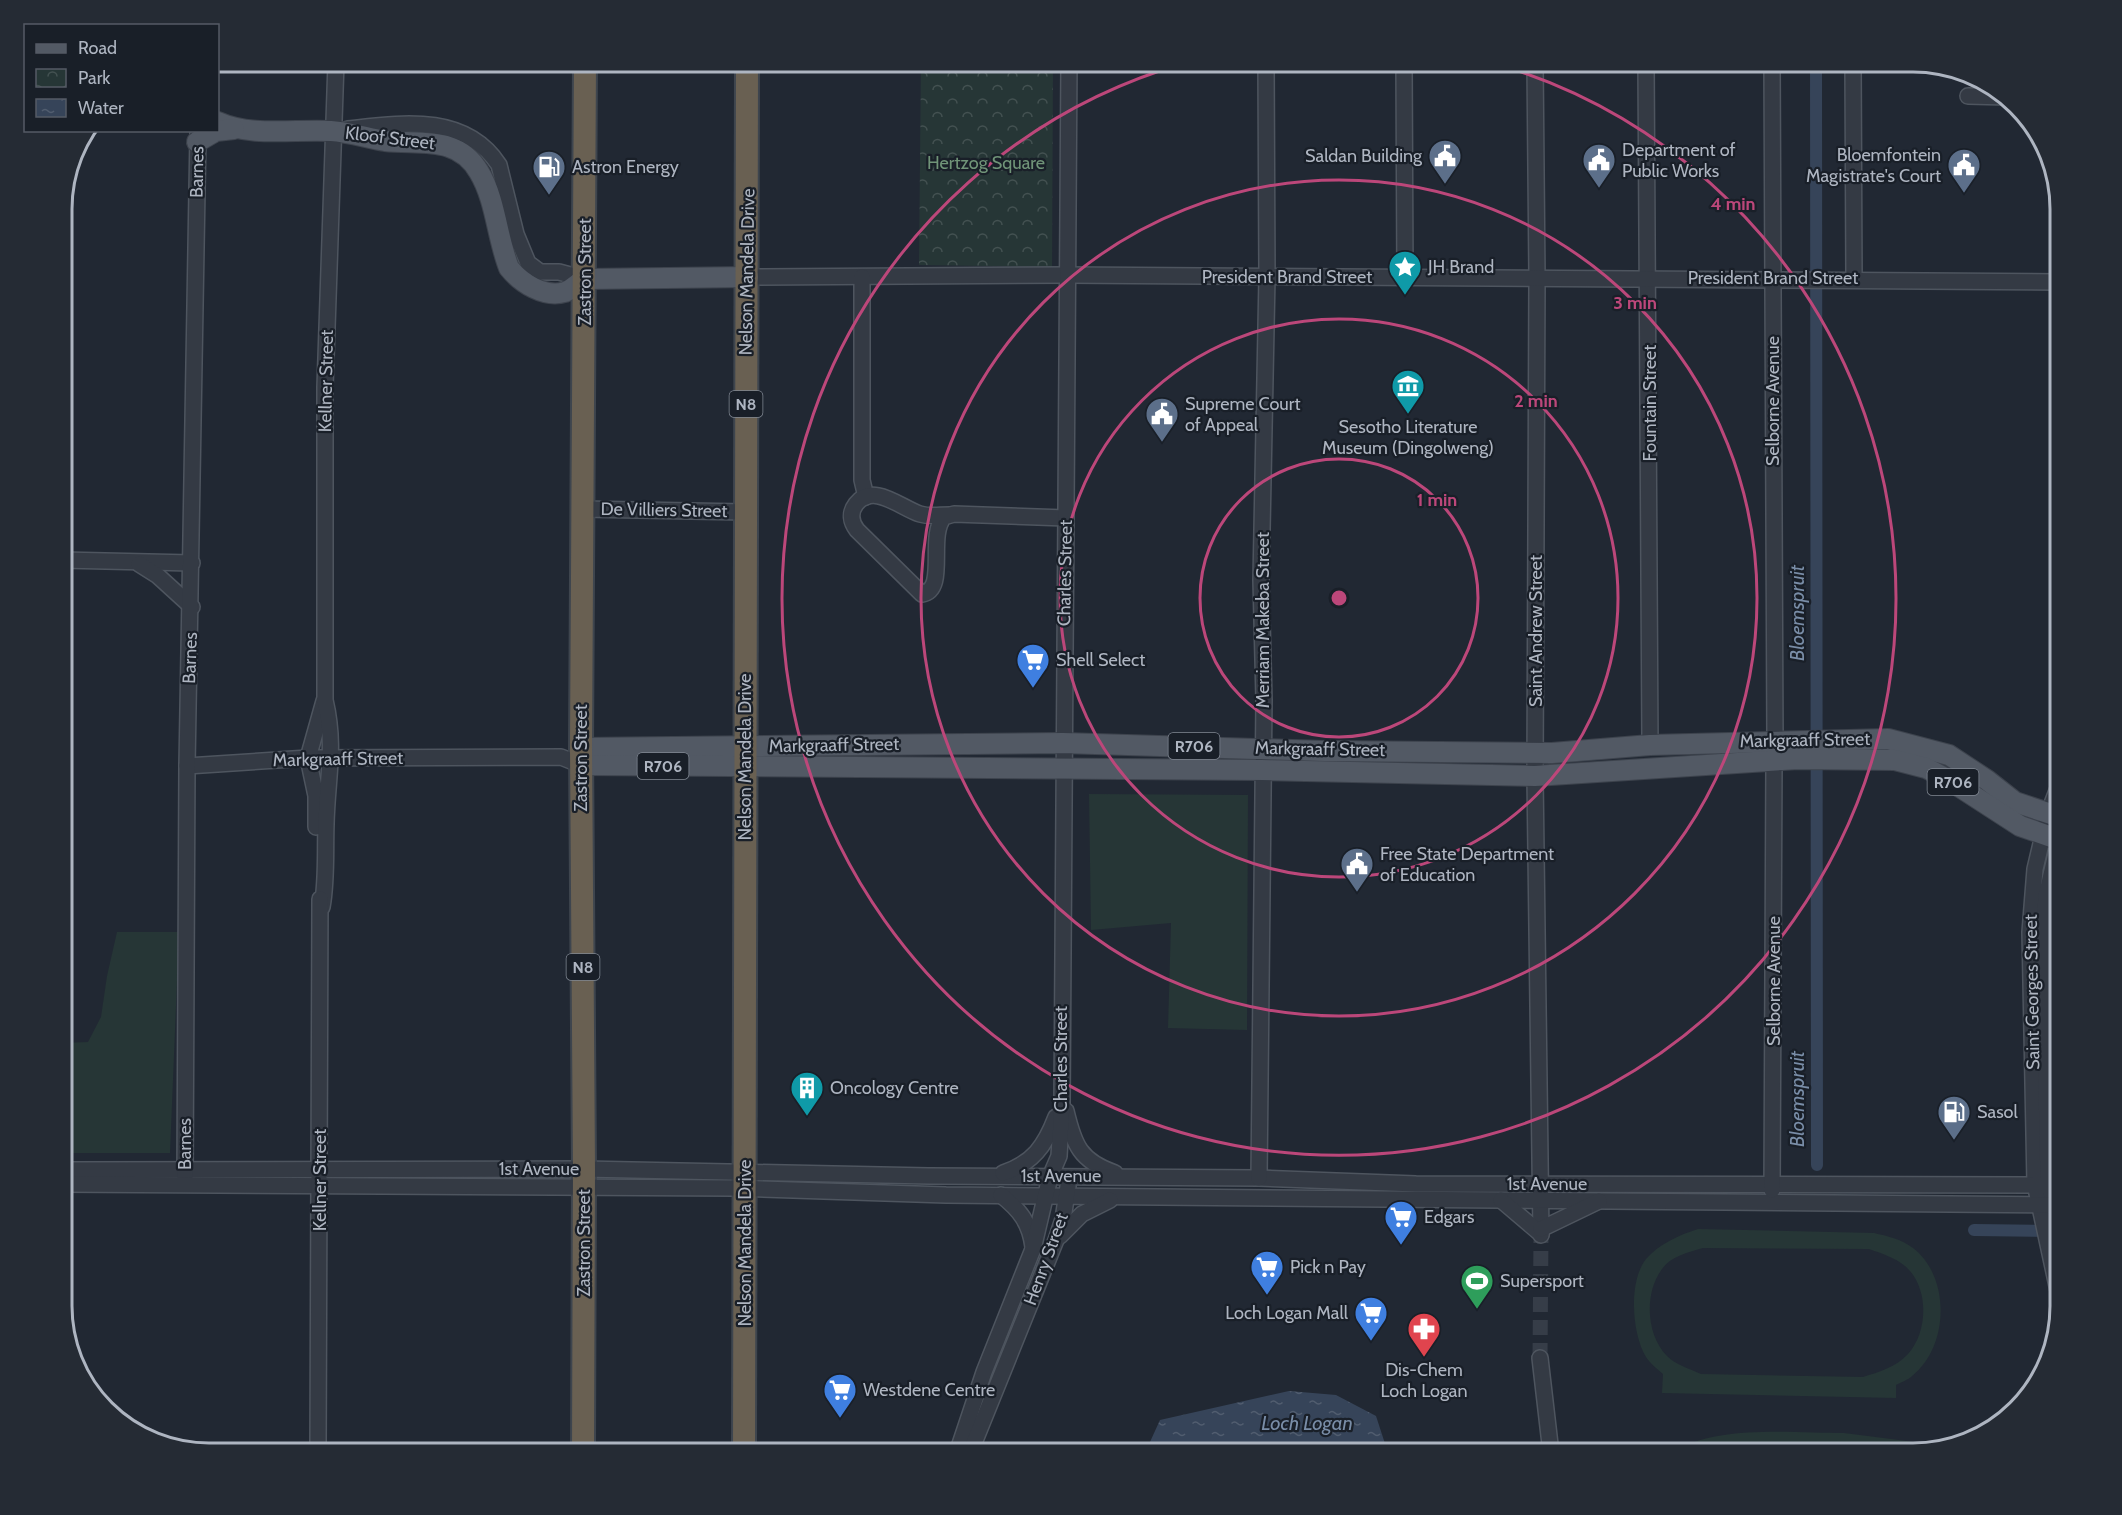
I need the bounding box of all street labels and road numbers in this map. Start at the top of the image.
street label: Kloof Street [344,122,436,154]
street label: Barnes [186,146,208,198]
street label: Nelson Mandela Drive [735,188,759,356]
street label: Zastron Street [574,218,596,326]
street label: President Brand Street [1202,266,1372,288]
street label: President Brand Street [1688,267,1858,289]
street label: Kellner Street [314,330,338,432]
street label: Selborne Avenue [1762,336,1784,466]
street label: Fountain Street [1639,345,1661,461]
road number: N8 [730,391,762,417]
street label: De Villiers Street [600,498,728,522]
street label: Charles Street [1053,520,1077,626]
street label: Merriam Makeba Street [1252,532,1274,708]
street label: Saint Andrew Street [1525,555,1547,707]
street label: Barnes [178,632,202,684]
street label: Nelson Mandela Drive [734,673,756,841]
street label: Zastron Street [570,704,592,812]
street label: Markgraaff Street [1740,728,1870,752]
street label: Markgraaff Street [769,733,899,757]
road number: R706 [1168,733,1220,759]
street label: Markgraaff Street [1255,737,1385,761]
street label: Markgraaff Street [273,747,403,771]
road number: R706 [638,753,688,779]
road number: R706 [1928,769,1978,795]
street label: Saint Georges Street [2020,914,2044,1070]
street label: Selborne Avenue [1763,916,1785,1046]
road number: N8 [566,954,600,980]
street label: Charles Street [1050,1006,1072,1112]
street label: Barnes [174,1118,196,1170]
street label: Kellner Street [309,1129,331,1231]
street label: 1st Avenue [499,1158,579,1180]
street label: Nelson Mandela Drive [734,1159,756,1327]
street label: 1st Avenue [1021,1165,1101,1187]
street label: 1st Avenue [1507,1173,1587,1195]
street label: Zastron Street [573,1189,595,1297]
street label: Henry Street [1019,1210,1073,1308]

